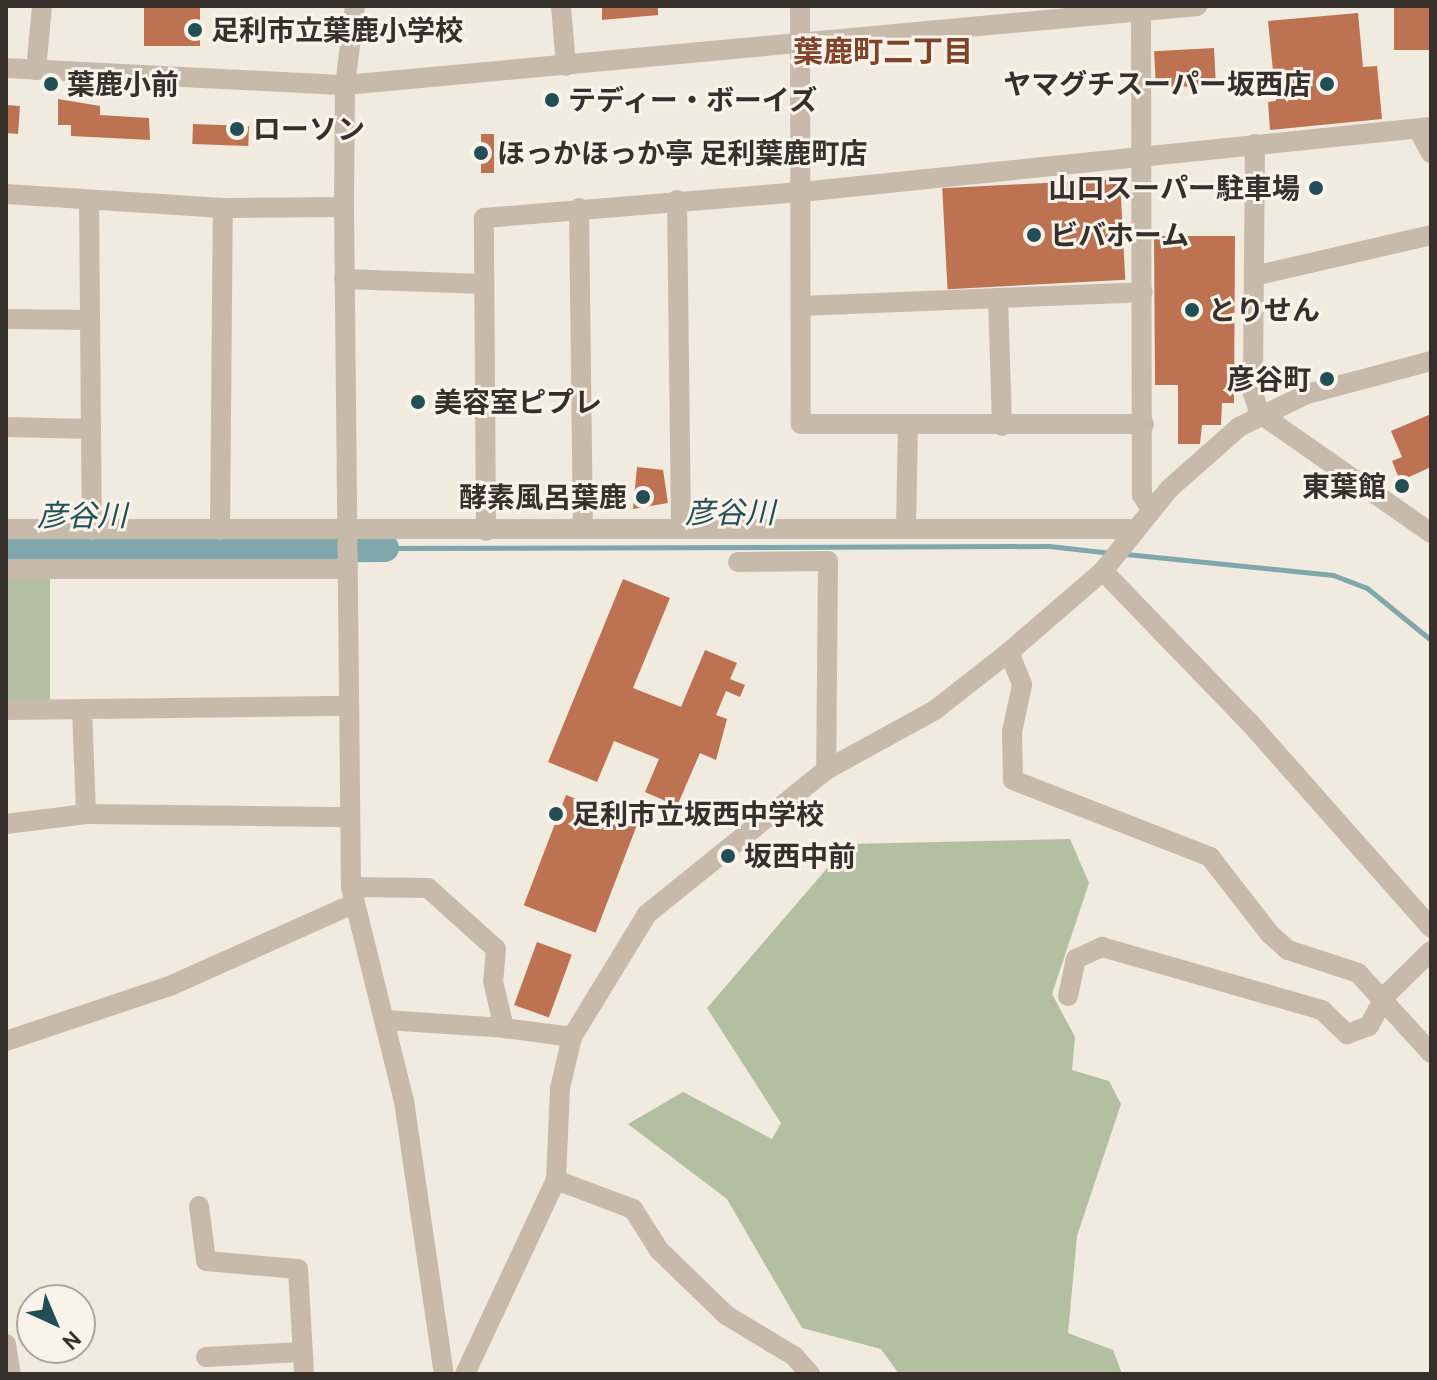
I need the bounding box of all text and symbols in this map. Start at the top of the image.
place label: 足利市立葉鹿小学校 [211,13,463,47]
marker: 足利市立葉鹿小学校 [186,21,204,39]
district label: 葉鹿町二丁目 [793,34,973,70]
place label: 葉鹿小前 [67,67,179,101]
place label: ヤマグチスーパー坂西店 [1003,67,1311,101]
marker: 葉鹿小前 [42,75,60,93]
marker: ヤマグチスーパー坂西店 [1318,75,1336,93]
place label: テディー・ボーイズ [568,83,820,117]
marker: テディー・ボーイズ [543,91,561,109]
place label: ローソン [253,112,365,146]
marker: ローソン [228,120,246,138]
place label: ほっかほっか亭 足利葉鹿町店 [497,136,867,170]
marker: ほっかほっか亭 足利葉鹿町店 [472,144,490,162]
place label: 山口スーパー駐車場 [1048,171,1300,205]
marker: 山口スーパー駐車場 [1307,179,1325,197]
place label: ビバホーム [1050,218,1190,252]
marker: ビバホーム [1025,226,1043,244]
place label: とりせん [1208,293,1320,327]
marker: とりせん [1183,301,1201,319]
place label: 彦谷町 [1227,362,1311,396]
marker: 彦谷町 [1318,370,1336,388]
place label: 美容室ピプレ [434,385,602,419]
marker: 美容室ピプレ [409,393,427,411]
place label: 東葉館 [1302,469,1386,503]
marker: 東葉館 [1393,477,1411,495]
place label: 酵素風呂葉鹿 [459,480,627,514]
marker: 酵素風呂葉鹿 [634,488,652,506]
water label: 彦谷川 [685,495,775,531]
water label: 彦谷川 [37,498,127,534]
place label: 足利市立坂西中学校 [572,797,824,831]
marker: 足利市立坂西中学校 [547,805,565,823]
place label: 坂西中前 [744,839,856,873]
marker: 坂西中前 [719,847,737,865]
north arrow [16,1284,96,1364]
text: N [57,1325,87,1355]

